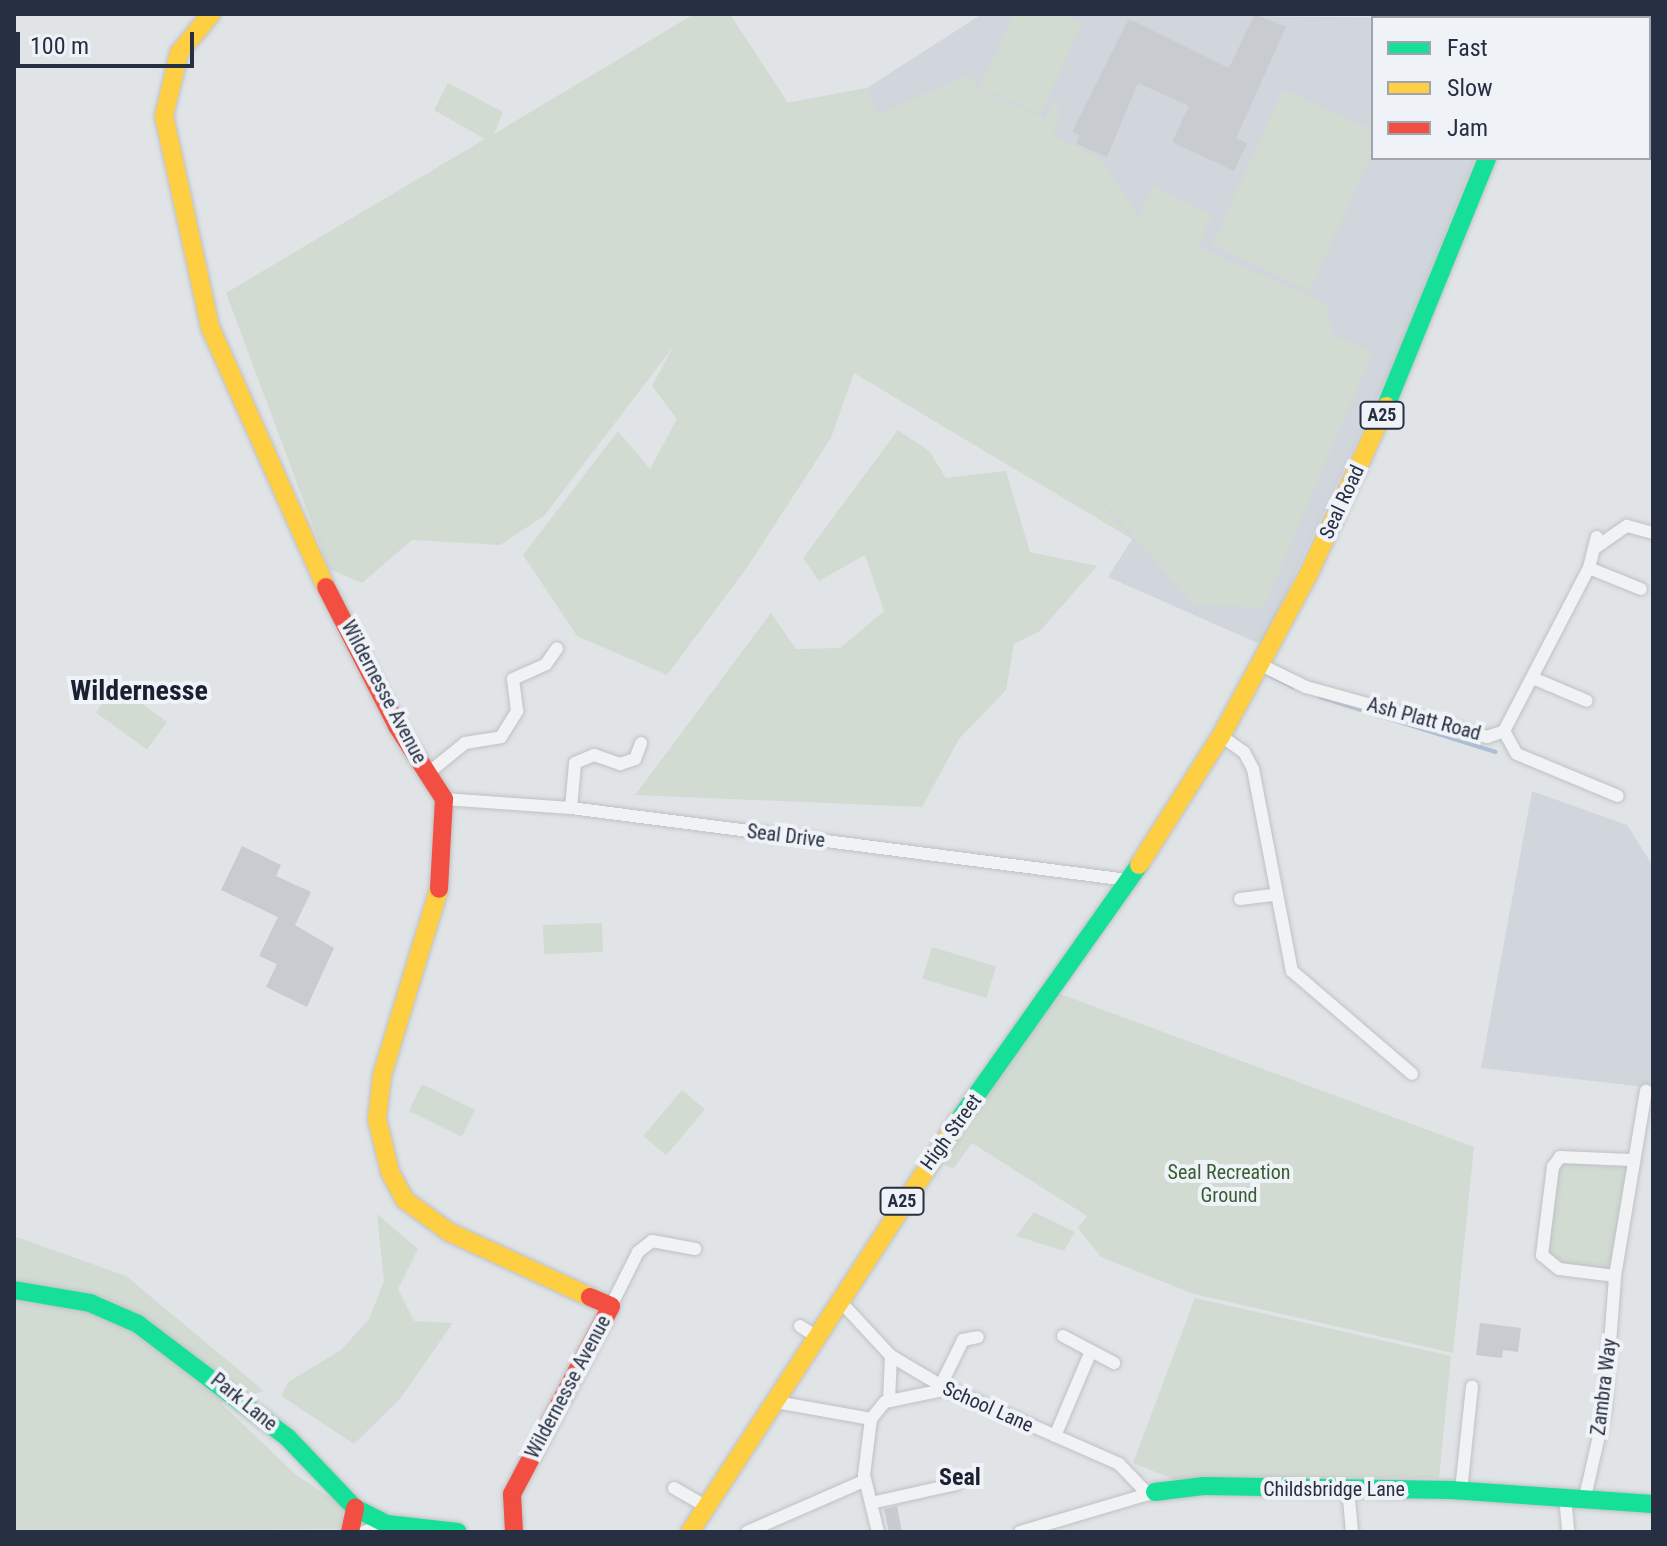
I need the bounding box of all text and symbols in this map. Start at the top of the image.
scale bar [20,16,198,66]
legend [1371,16,1651,160]
text: 100 m [30,32,89,60]
text: Fast [1447,34,1488,62]
text: Slow [1447,74,1493,102]
text: Jam [1447,114,1488,142]
road number: A25 [1358,401,1406,429]
street label: Seal Road [1315,461,1369,543]
street label: Wildernesse Avenue [336,616,432,768]
district label: Wildernesse [70,674,208,708]
street label: Ash Platt Road [1365,692,1483,746]
street label: Seal Drive [746,819,826,853]
street label: High Street [915,1089,987,1175]
park label: Seal Recreation Ground [1168,1160,1290,1207]
road number: A25 [878,1187,926,1215]
street label: Wildernesse Avenue [520,1311,616,1463]
street label: Zambra Way [1586,1337,1622,1437]
street label: Park Lane [206,1368,282,1436]
street label: School Lane [939,1376,1037,1438]
district label: Seal [939,1464,981,1492]
street label: Childsbridge Lane [1263,1477,1405,1501]

